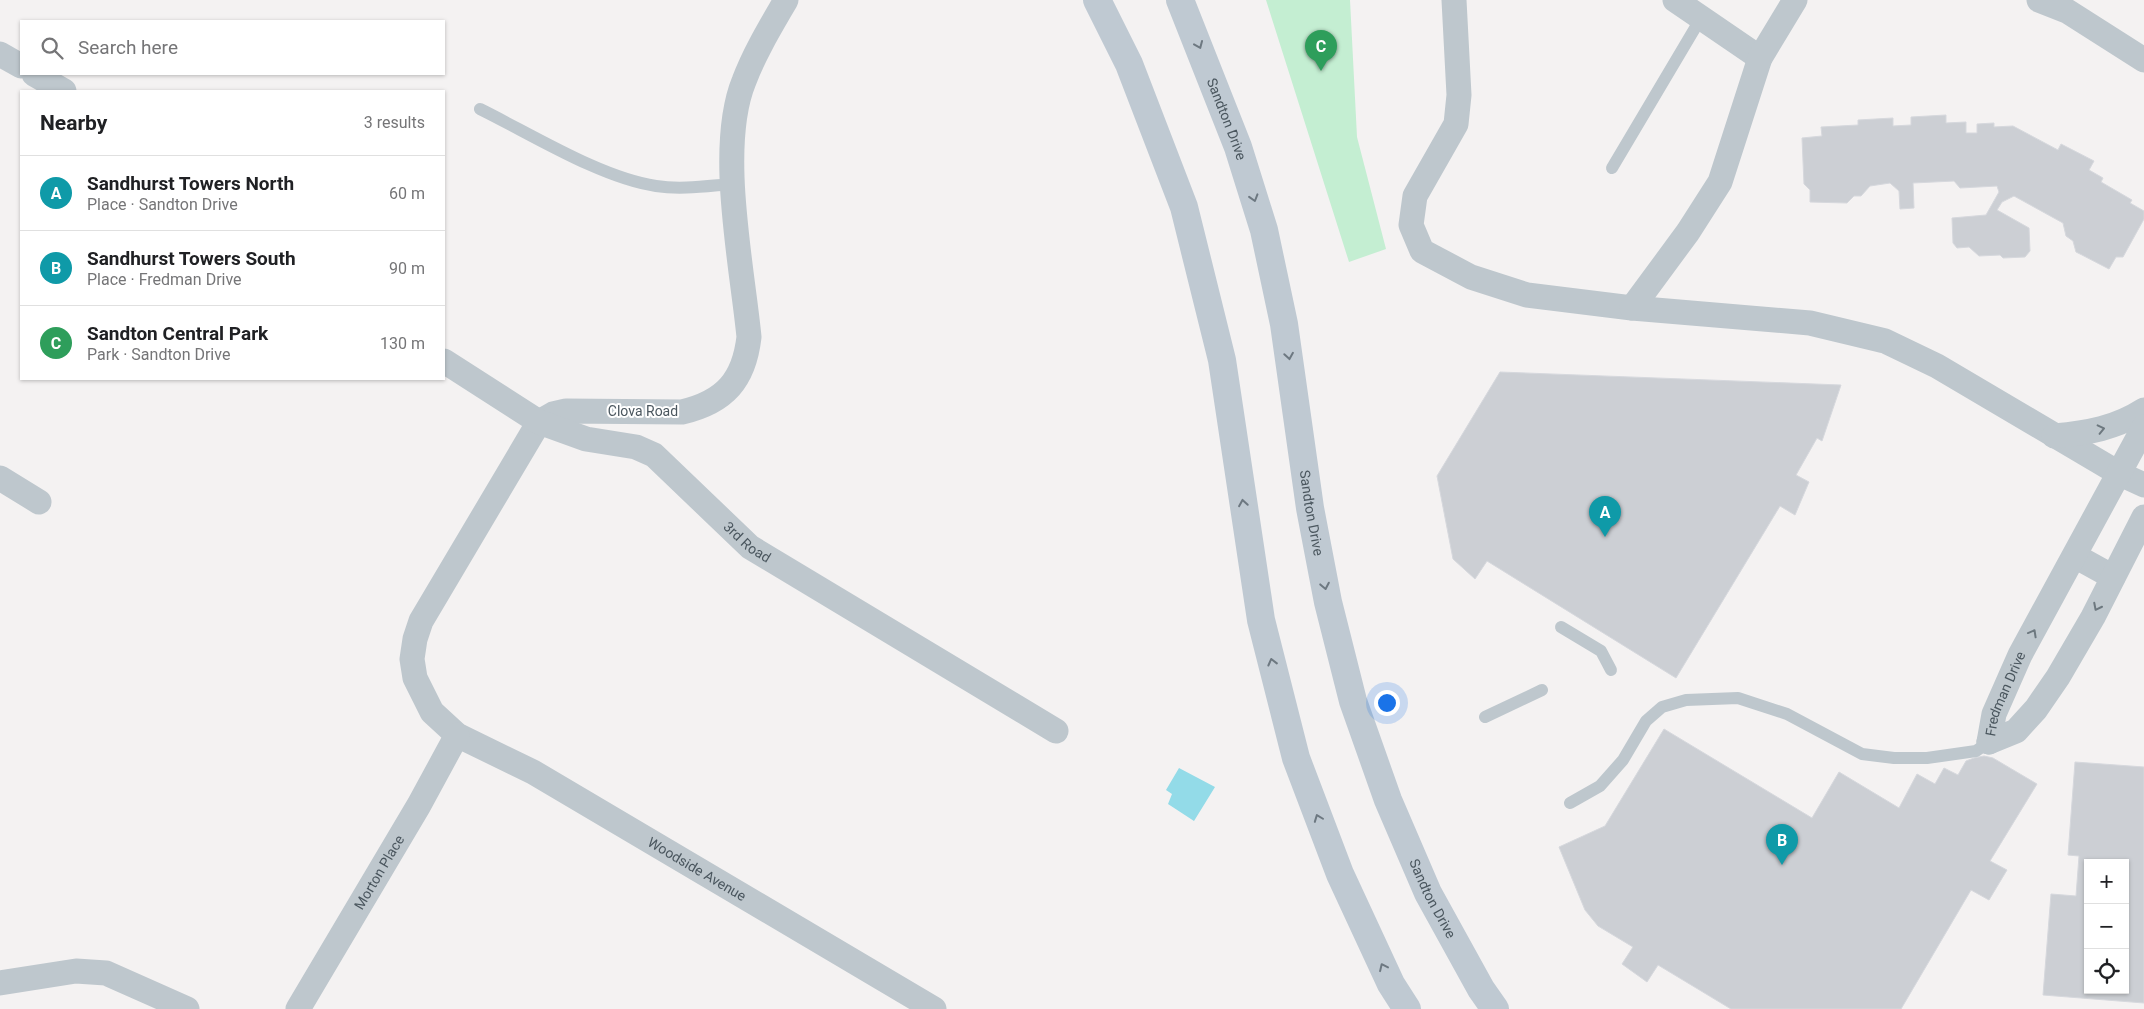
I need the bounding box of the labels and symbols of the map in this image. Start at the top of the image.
pin: C [1305,30,1337,71]
one-way arrow [1192,40,1203,49]
street label: Sandton Drive [1204,76,1250,162]
one-way arrow [1248,193,1258,201]
one-way arrow [1283,352,1294,360]
street label: Clova Road [608,403,678,419]
one-way arrow [2097,424,2106,435]
street label: Sandton Drive [1297,469,1327,557]
pin: A [1589,496,1621,537]
one-way arrow [1238,498,1248,507]
street label: 3rd Road [720,518,774,566]
one-way arrow [1320,581,1330,590]
one-way arrow [2093,602,2103,611]
one-way arrow [2027,629,2037,638]
street label: Fredman Drive [1982,649,2029,738]
one-way arrow [1267,658,1278,667]
your location [1374,690,1400,716]
one-way arrow [1314,814,1324,823]
pin: B [1766,824,1798,865]
street label: Morton Place [351,832,407,912]
street label: Woodside Avenue [645,834,749,904]
street label: Sandton Drive [1406,856,1459,941]
one-way arrow [1379,963,1389,972]

